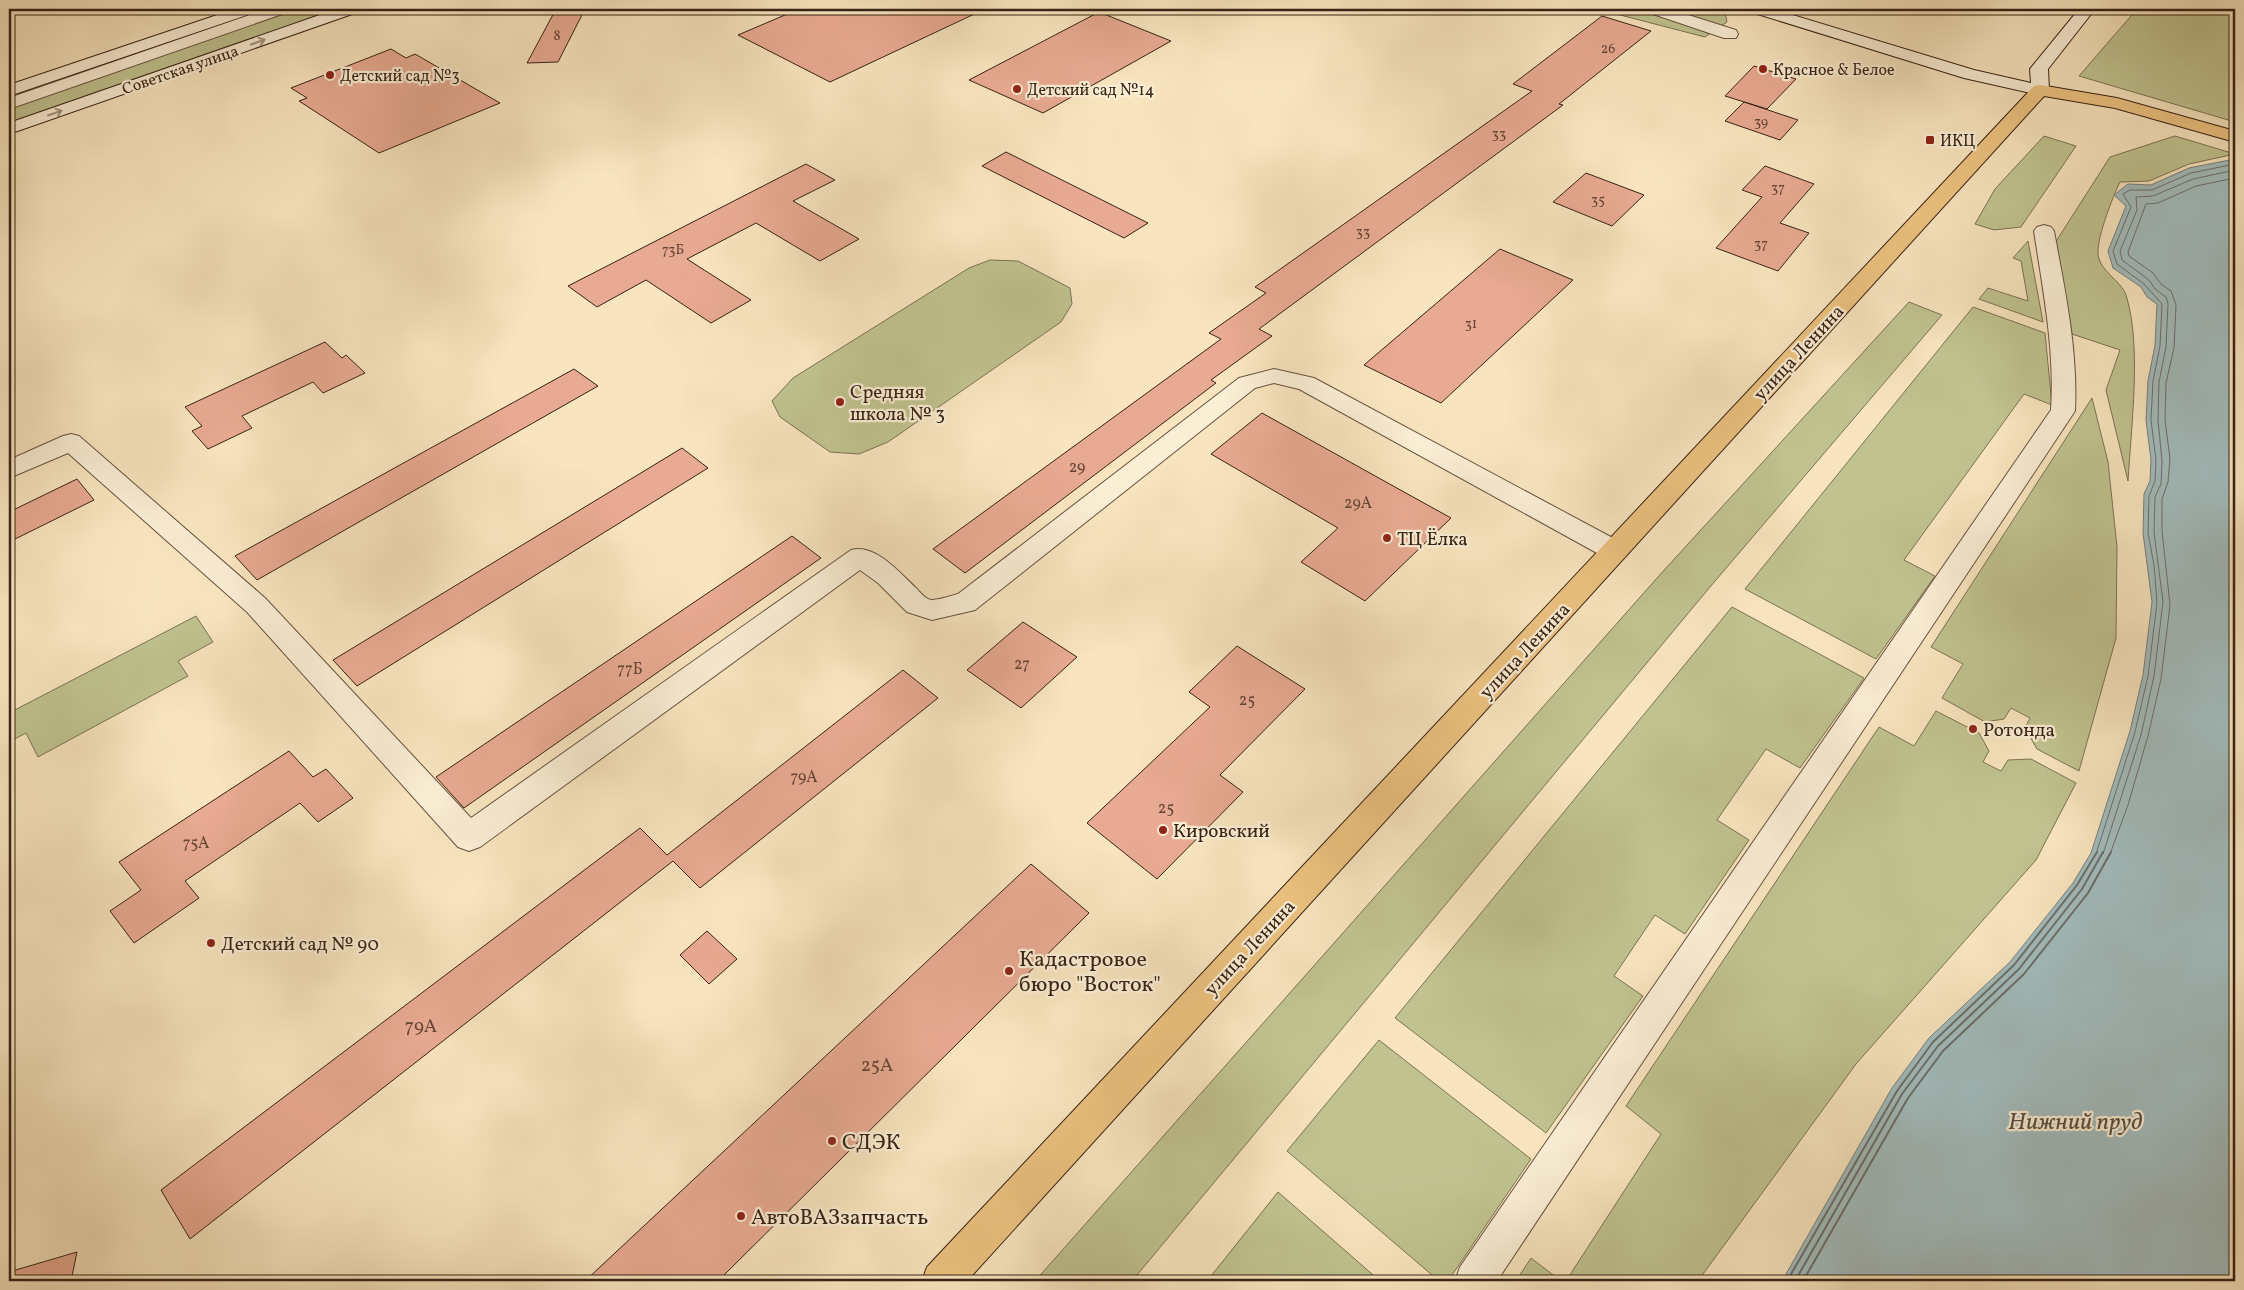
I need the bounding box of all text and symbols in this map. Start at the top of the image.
house number: 8 [553,27,561,46]
one-way arrow [249,37,265,46]
house number: 26 [1601,40,1615,59]
street label: Советская улица [119,41,242,101]
place label: Красное & Белое [1773,60,1895,82]
marker: Красное & Белое [1757,63,1769,75]
place label: Детский сад №3 [340,66,460,88]
marker: Детский сад №3 [324,69,336,81]
place label: Детский сад №14 [1027,80,1154,102]
marker: Детский сад №14 [1011,83,1023,95]
one-way arrow [46,108,62,117]
house number: 39 [1754,113,1768,132]
house number: 33 [1492,125,1506,144]
place label: ИКЦ [1940,131,1976,153]
marker: ИКЦ [1924,134,1936,146]
house number: 37 [1771,179,1785,198]
house number: 35 [1591,191,1605,210]
house number: 33 [1356,223,1370,242]
house number: 37 [1754,235,1768,254]
house number: 73Б [662,241,684,260]
street label: улица Ленина [1748,300,1851,407]
house number: 31 [1465,315,1477,334]
place label: Средняя школа № 3 [850,380,945,428]
marker: Средняя школа № 3 [834,396,846,408]
house number: 29 [1069,457,1085,479]
house number: 29А [1344,493,1372,515]
place label: ТЦ Ёлка [1397,527,1468,553]
marker: ТЦ Ёлка [1381,532,1393,544]
street label: улица Ленина [1474,598,1577,705]
house number: 27 [1014,654,1030,676]
house number: 77Б [617,659,643,681]
house number: 25 [1239,690,1255,712]
place label: Ротонда [1983,718,2055,744]
marker: Ротонда [1967,723,1979,735]
house number: 79А [790,767,818,789]
house number: 25 [1158,798,1174,820]
place label: Кировский [1173,819,1270,845]
marker: Кировский [1157,824,1169,836]
house number: 75А [183,833,209,855]
street label: улица Ленина [1199,895,1302,1002]
place label: Детский сад № 90 [221,932,379,958]
marker: Детский сад № 90 [205,937,217,949]
place label: Кадастровое бюро "Восток" [1019,945,1161,1001]
marker: Кадастровое бюро "Восток" [1003,965,1015,977]
house number: 79А [405,1014,437,1040]
house number: 25А [861,1053,893,1079]
water label: Нижний пруд [2008,1106,2142,1140]
place label: СДЭК [842,1128,900,1159]
marker: СДЭК [826,1135,838,1147]
place label: АвтоВАЗзапчасть [751,1203,928,1234]
marker: АвтоВАЗзапчасть [735,1210,747,1222]

